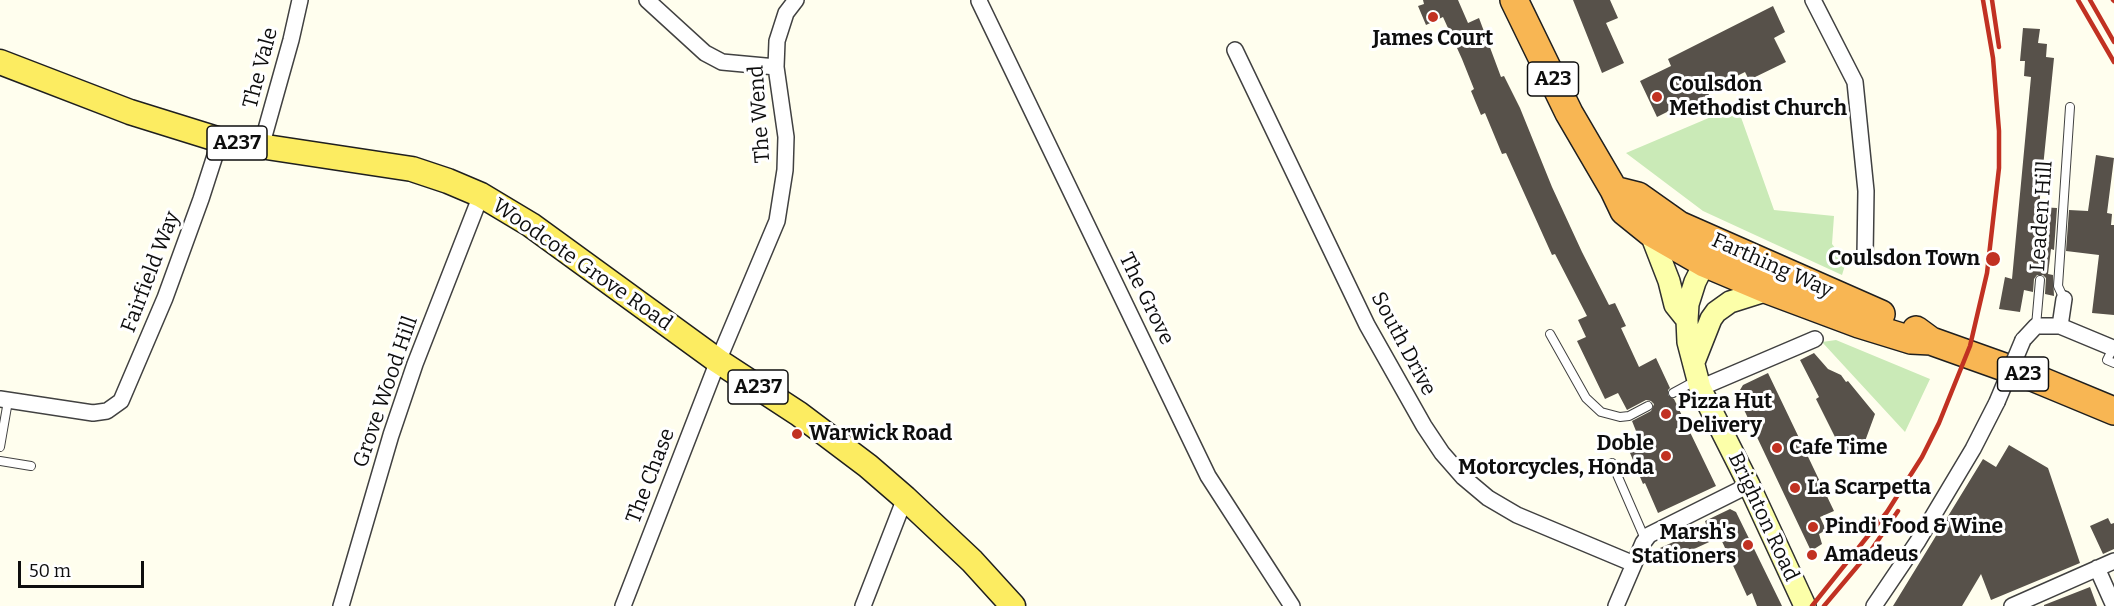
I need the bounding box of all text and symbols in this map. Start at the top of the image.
marker: James Court [1426,10,1440,24]
street label: The Vale [238,25,284,111]
place label: James Court [1373,26,1493,52]
road number: A23 [1528,62,1578,96]
street label: The Wend [744,64,776,164]
place label: Coulsdon Methodist Church [1669,72,1847,122]
marker: Coulsdon Methodist Church [1650,90,1664,104]
road number: A237 [207,126,267,160]
street label: Leaden Hill [2026,160,2058,272]
street label: Woodcote Grove Road [487,193,677,337]
street label: Fairfield Way [116,208,186,336]
street label: Farthing Way [1708,228,1836,304]
place label: Coulsdon Town [1828,246,1980,272]
street label: The Grove [1113,249,1179,349]
marker: Coulsdon Town [1984,250,2002,268]
street label: South Drive [1365,288,1441,400]
street label: Grove Wood Hill [348,313,424,471]
road number: A23 [1998,357,2048,391]
road number: A237 [728,370,788,404]
place label: Pizza Hut Delivery [1678,389,1772,439]
marker: Pizza Hut Delivery [1659,407,1673,421]
place label: Warwick Road [809,421,952,447]
street label: The Chase [621,425,681,527]
marker: Warwick Road [790,427,804,441]
place label: Doble Motorcycles, Honda [1458,431,1654,481]
place label: Cafe Time [1789,435,1887,461]
marker: Cafe Time [1770,441,1784,455]
marker: Doble Motorcycles, Honda [1659,449,1673,463]
street label: Brighton Road [1722,449,1804,585]
place label: La Scarpetta [1807,475,1931,501]
marker: La Scarpetta [1788,481,1802,495]
place label: Pindi Food & Wine [1825,514,2003,540]
place label: Marsh's Stationers [1632,520,1736,570]
marker: Pindi Food & Wine [1806,520,1820,534]
marker: Marsh's Stationers [1741,538,1755,552]
place label: Amadeus [1824,542,1918,568]
marker: Amadeus [1805,548,1819,562]
scale bar [21,549,147,587]
text: 50 m [29,560,71,582]

